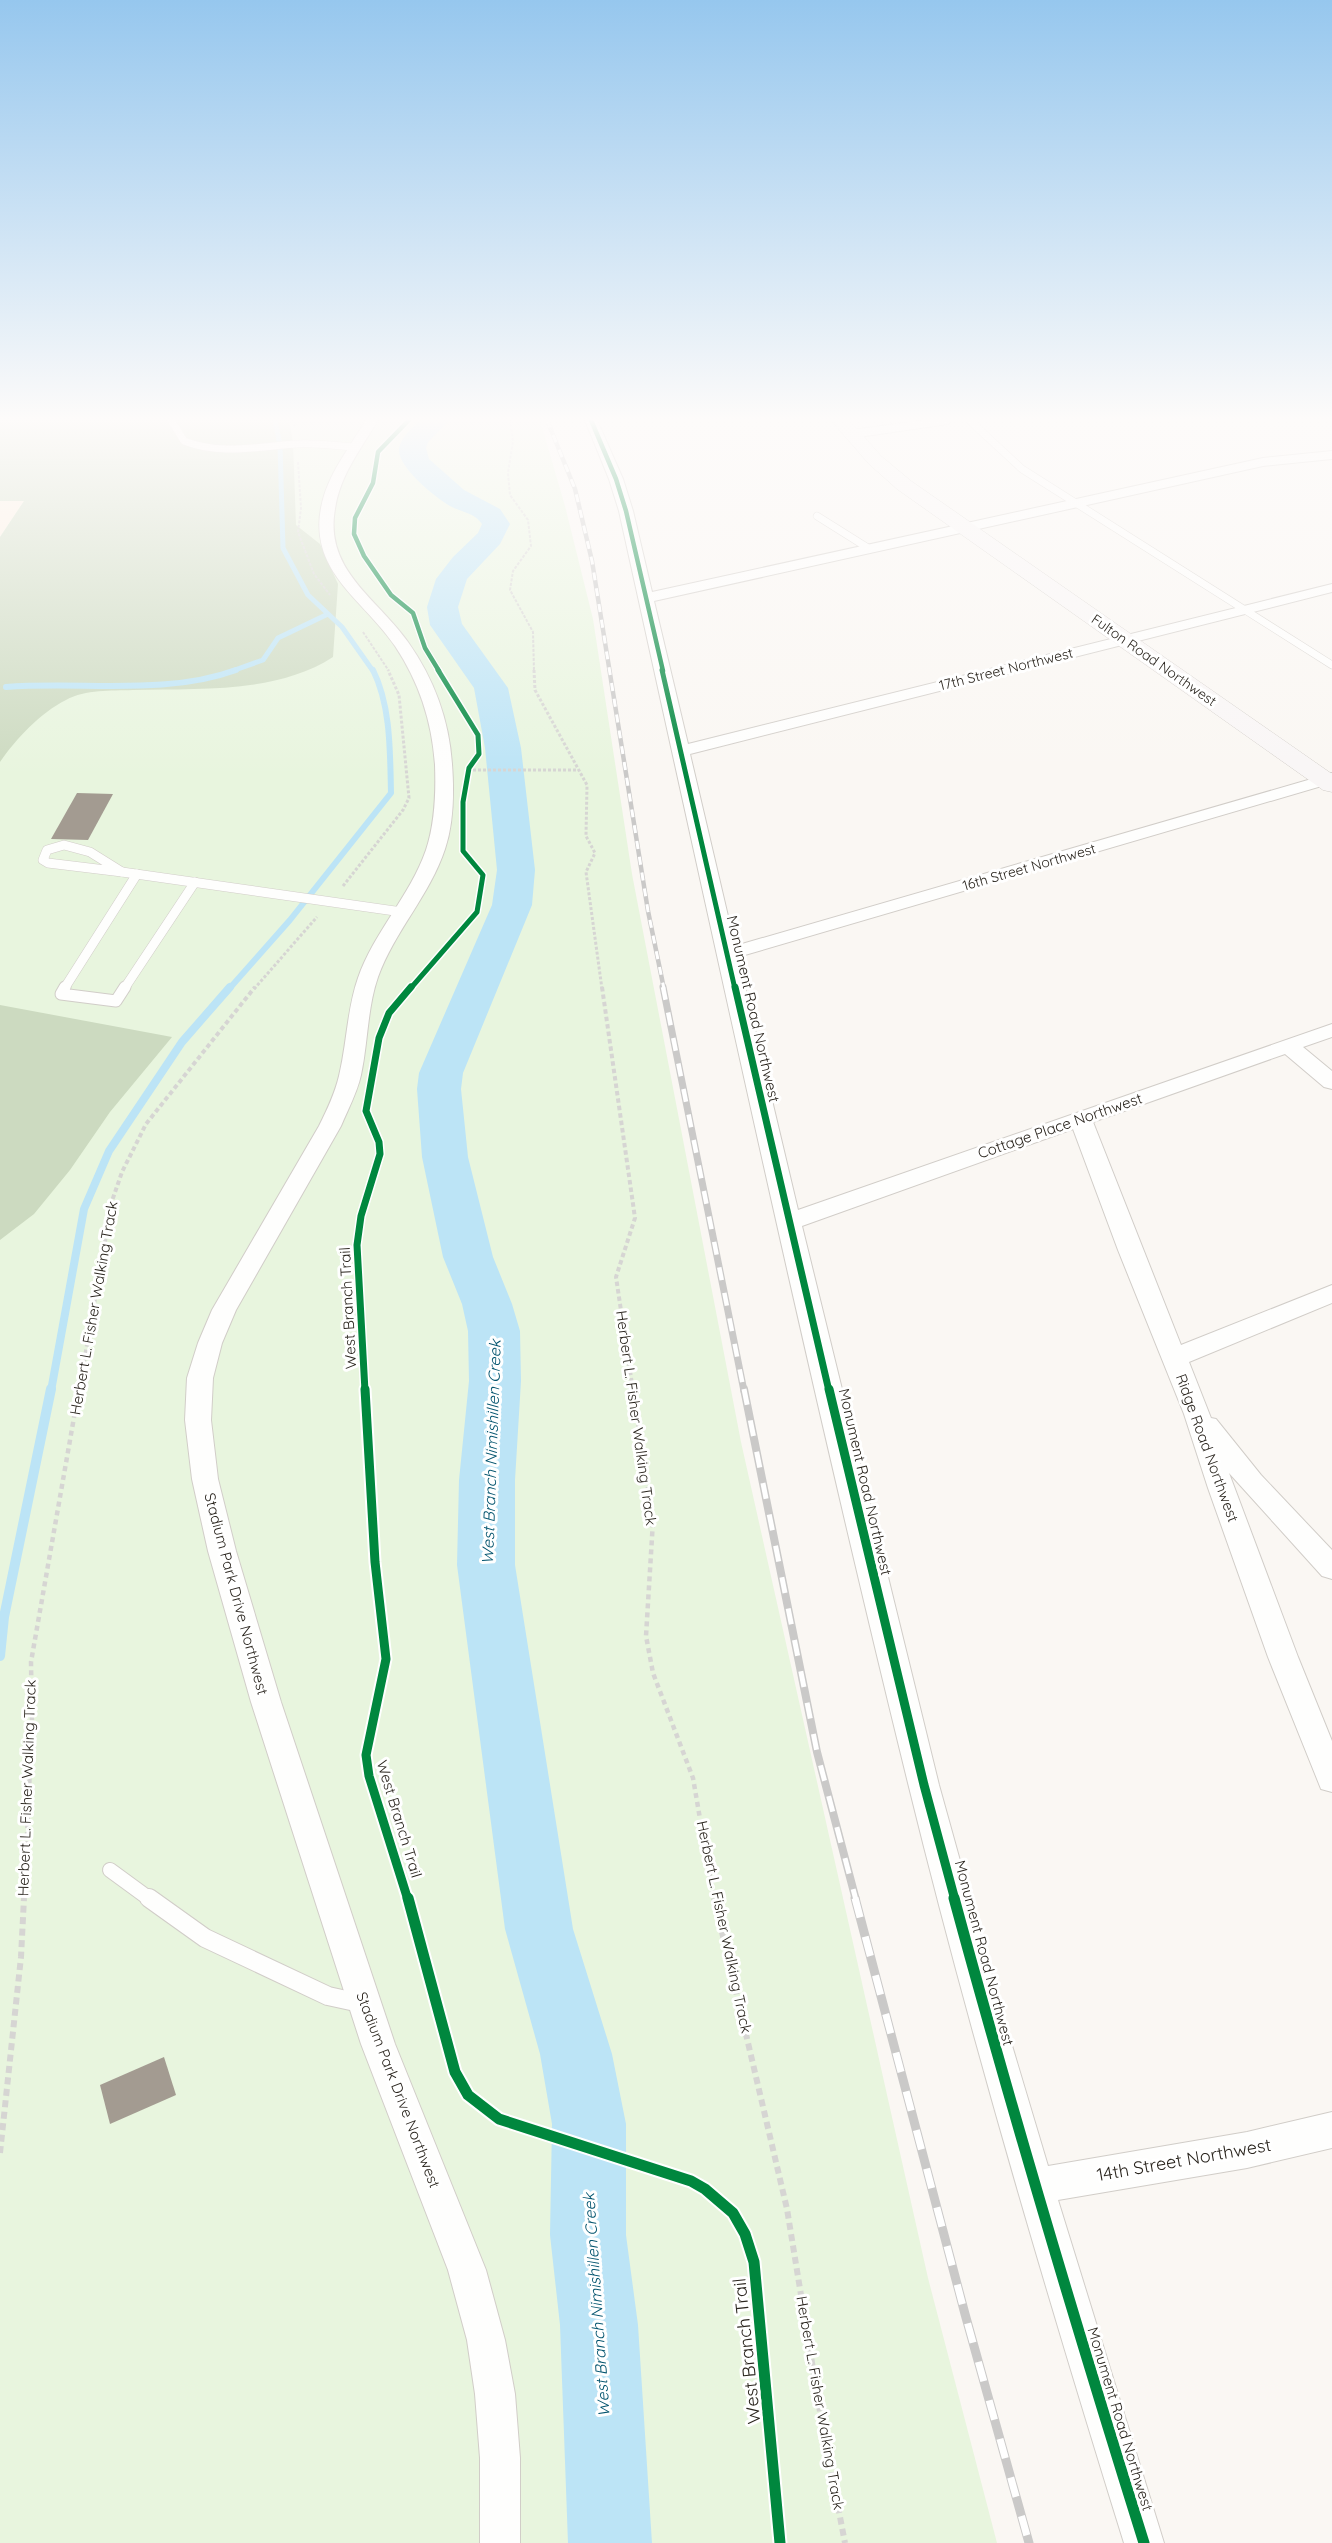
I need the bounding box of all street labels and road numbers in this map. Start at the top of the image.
street label: Fulton Road Northwest [1088,610,1220,710]
street label: 17th Street Northwest [937,644,1075,694]
street label: 16th Street Northwest [960,839,1098,895]
street label: Monument Road Northwest [723,914,784,1104]
street label: Cottage Place Northwest [975,1088,1145,1163]
street label: Herbert L. Fisher Walking Track [65,1199,122,1416]
street label: West Branch Trail [335,1247,360,1369]
street label: Herbert L. Fisher Walking Track [612,1309,661,1527]
street label: Ridge Road Northwest [1172,1371,1243,1525]
street label: Monument Road Northwest [835,1387,896,1577]
street label: Stadium Park Drive Northwest [200,1491,273,1697]
street label: Herbert L. Fisher Walking Track [13,1679,40,1897]
street label: West Branch Trail [373,1758,426,1880]
street label: Herbert L. Fisher Walking Track [693,1819,756,2035]
street label: Monument Road Northwest [951,1858,1018,2048]
street label: Stadium Park Drive Northwest [352,1989,445,2191]
street label: 14th Street Northwest [1095,2133,1273,2186]
street label: West Branch Trail [727,2277,766,2425]
street label: Herbert L. Fisher Walking Track [792,2294,849,2511]
street label: Monument Road Northwest [1083,2325,1158,2513]

